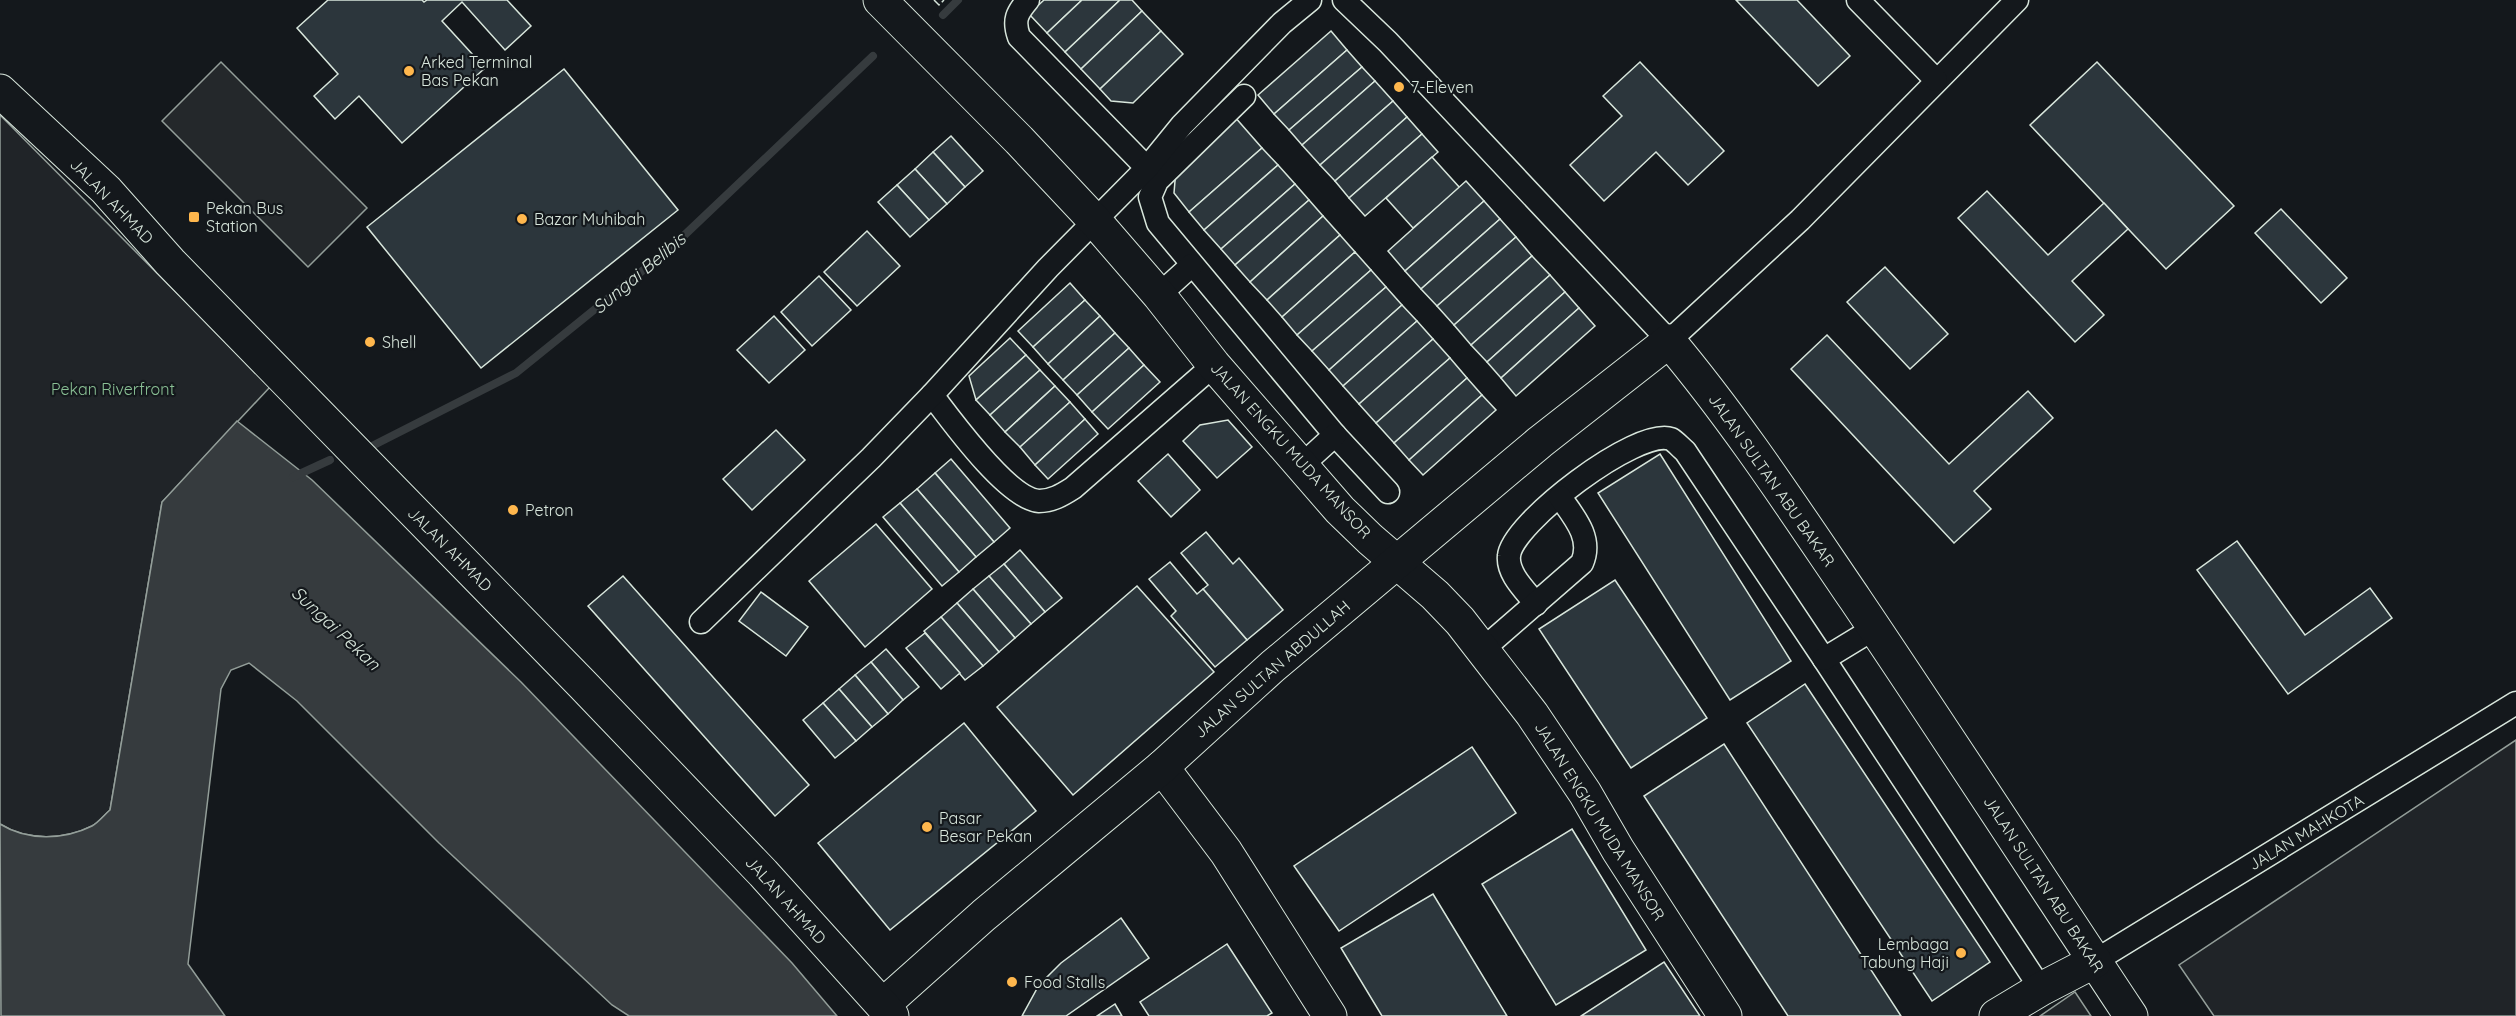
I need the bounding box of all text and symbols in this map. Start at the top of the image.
place label: Arked Terminal Bas Pekan [421,52,532,90]
marker: Arked Terminal Bas Pekan [402,64,416,78]
place label: 7-Eleven [1411,77,1474,97]
marker: 7-Eleven [1392,80,1406,94]
street label: JALAN AHMAD [66,154,158,248]
place label: Pekan Bus Station [206,198,283,236]
place label: Bazar Muhibah [534,209,645,229]
marker: Pekan Bus Station [187,210,201,224]
marker: Bazar Muhibah [515,212,529,226]
water label: Sungai Belibis [588,226,691,319]
place label: Shell [382,332,416,352]
marker: Shell [363,335,377,349]
street label: JALAN ENGKU MUDA MANSOR [1207,358,1375,542]
park label: Pekan Riverfront [51,379,175,399]
street label: JALAN SULTAN ABU BAKAR [1705,390,1839,570]
place label: Petron [525,500,574,520]
street label: JALAN AHMAD [404,503,496,595]
marker: Petron [506,503,520,517]
water label: Sungai Pekan [287,581,386,675]
street label: JALAN SULTAN ABDULLAH [1190,596,1354,742]
street label: JALAN ENGKU MUDA MANSOR [1530,718,1670,924]
street label: JALAN MAHKOTA [2245,790,2367,874]
street label: JALAN SULTAN ABU BAKAR [1979,792,2109,976]
place label: Pasar Besar Pekan [939,808,1032,846]
marker: Pasar Besar Pekan [920,820,934,834]
street label: JALAN AHMAD [741,852,831,948]
place label: Lembaga Tabung Haji [1860,934,1949,972]
marker: Lembaga Tabung Haji [1954,946,1968,960]
place label: Food Stalls [1024,972,1105,992]
marker: Food Stalls [1005,975,1019,989]

